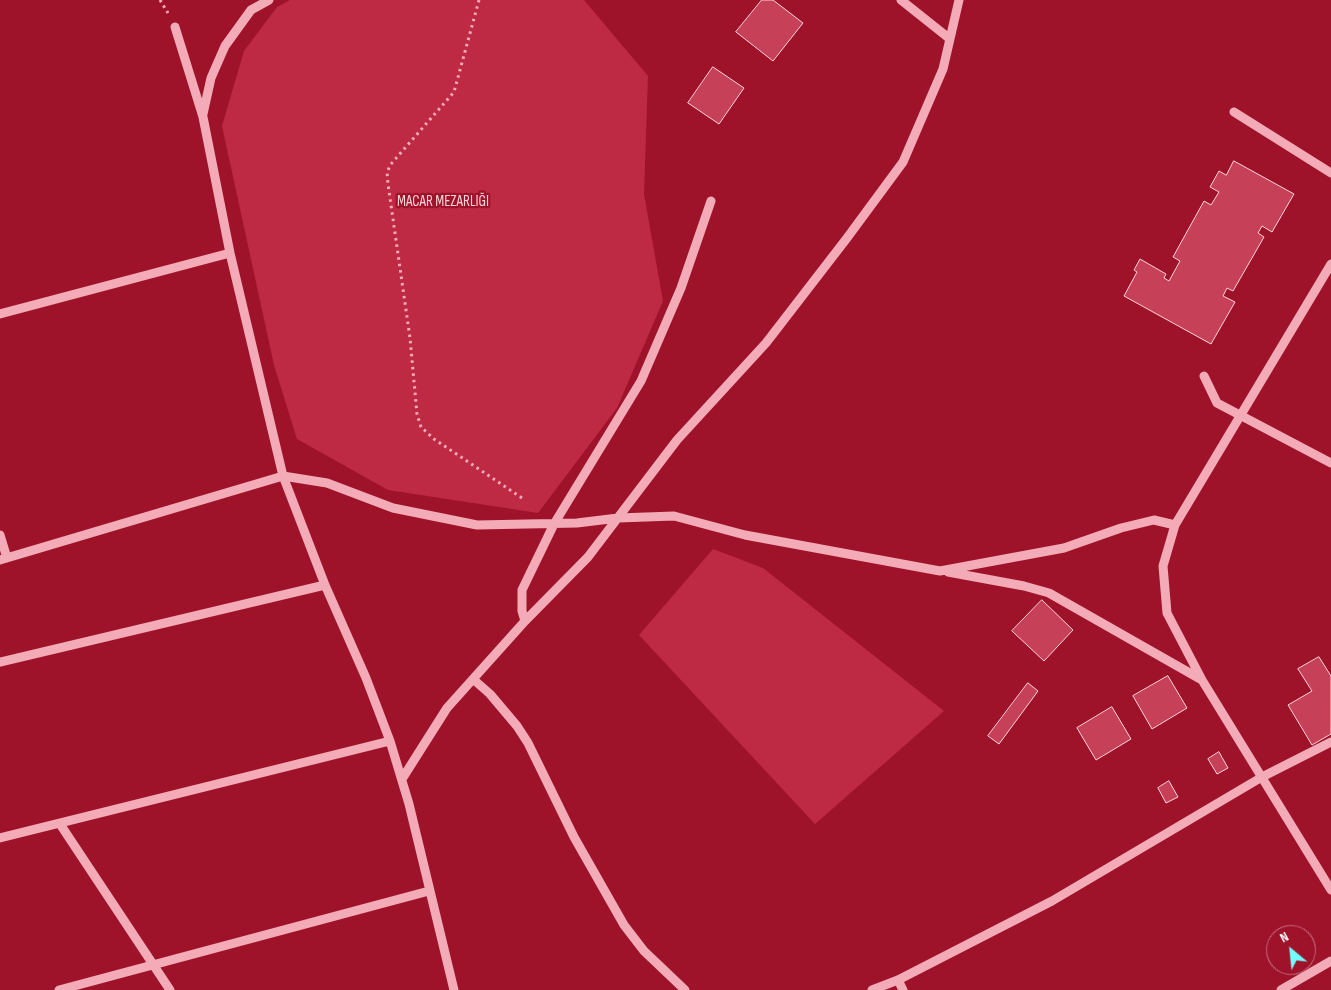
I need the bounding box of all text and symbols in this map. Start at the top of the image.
park label: MACAR MEZARLIĞI [397,193,489,211]
north arrow [1266,925,1316,975]
text: N [1277,928,1291,946]

